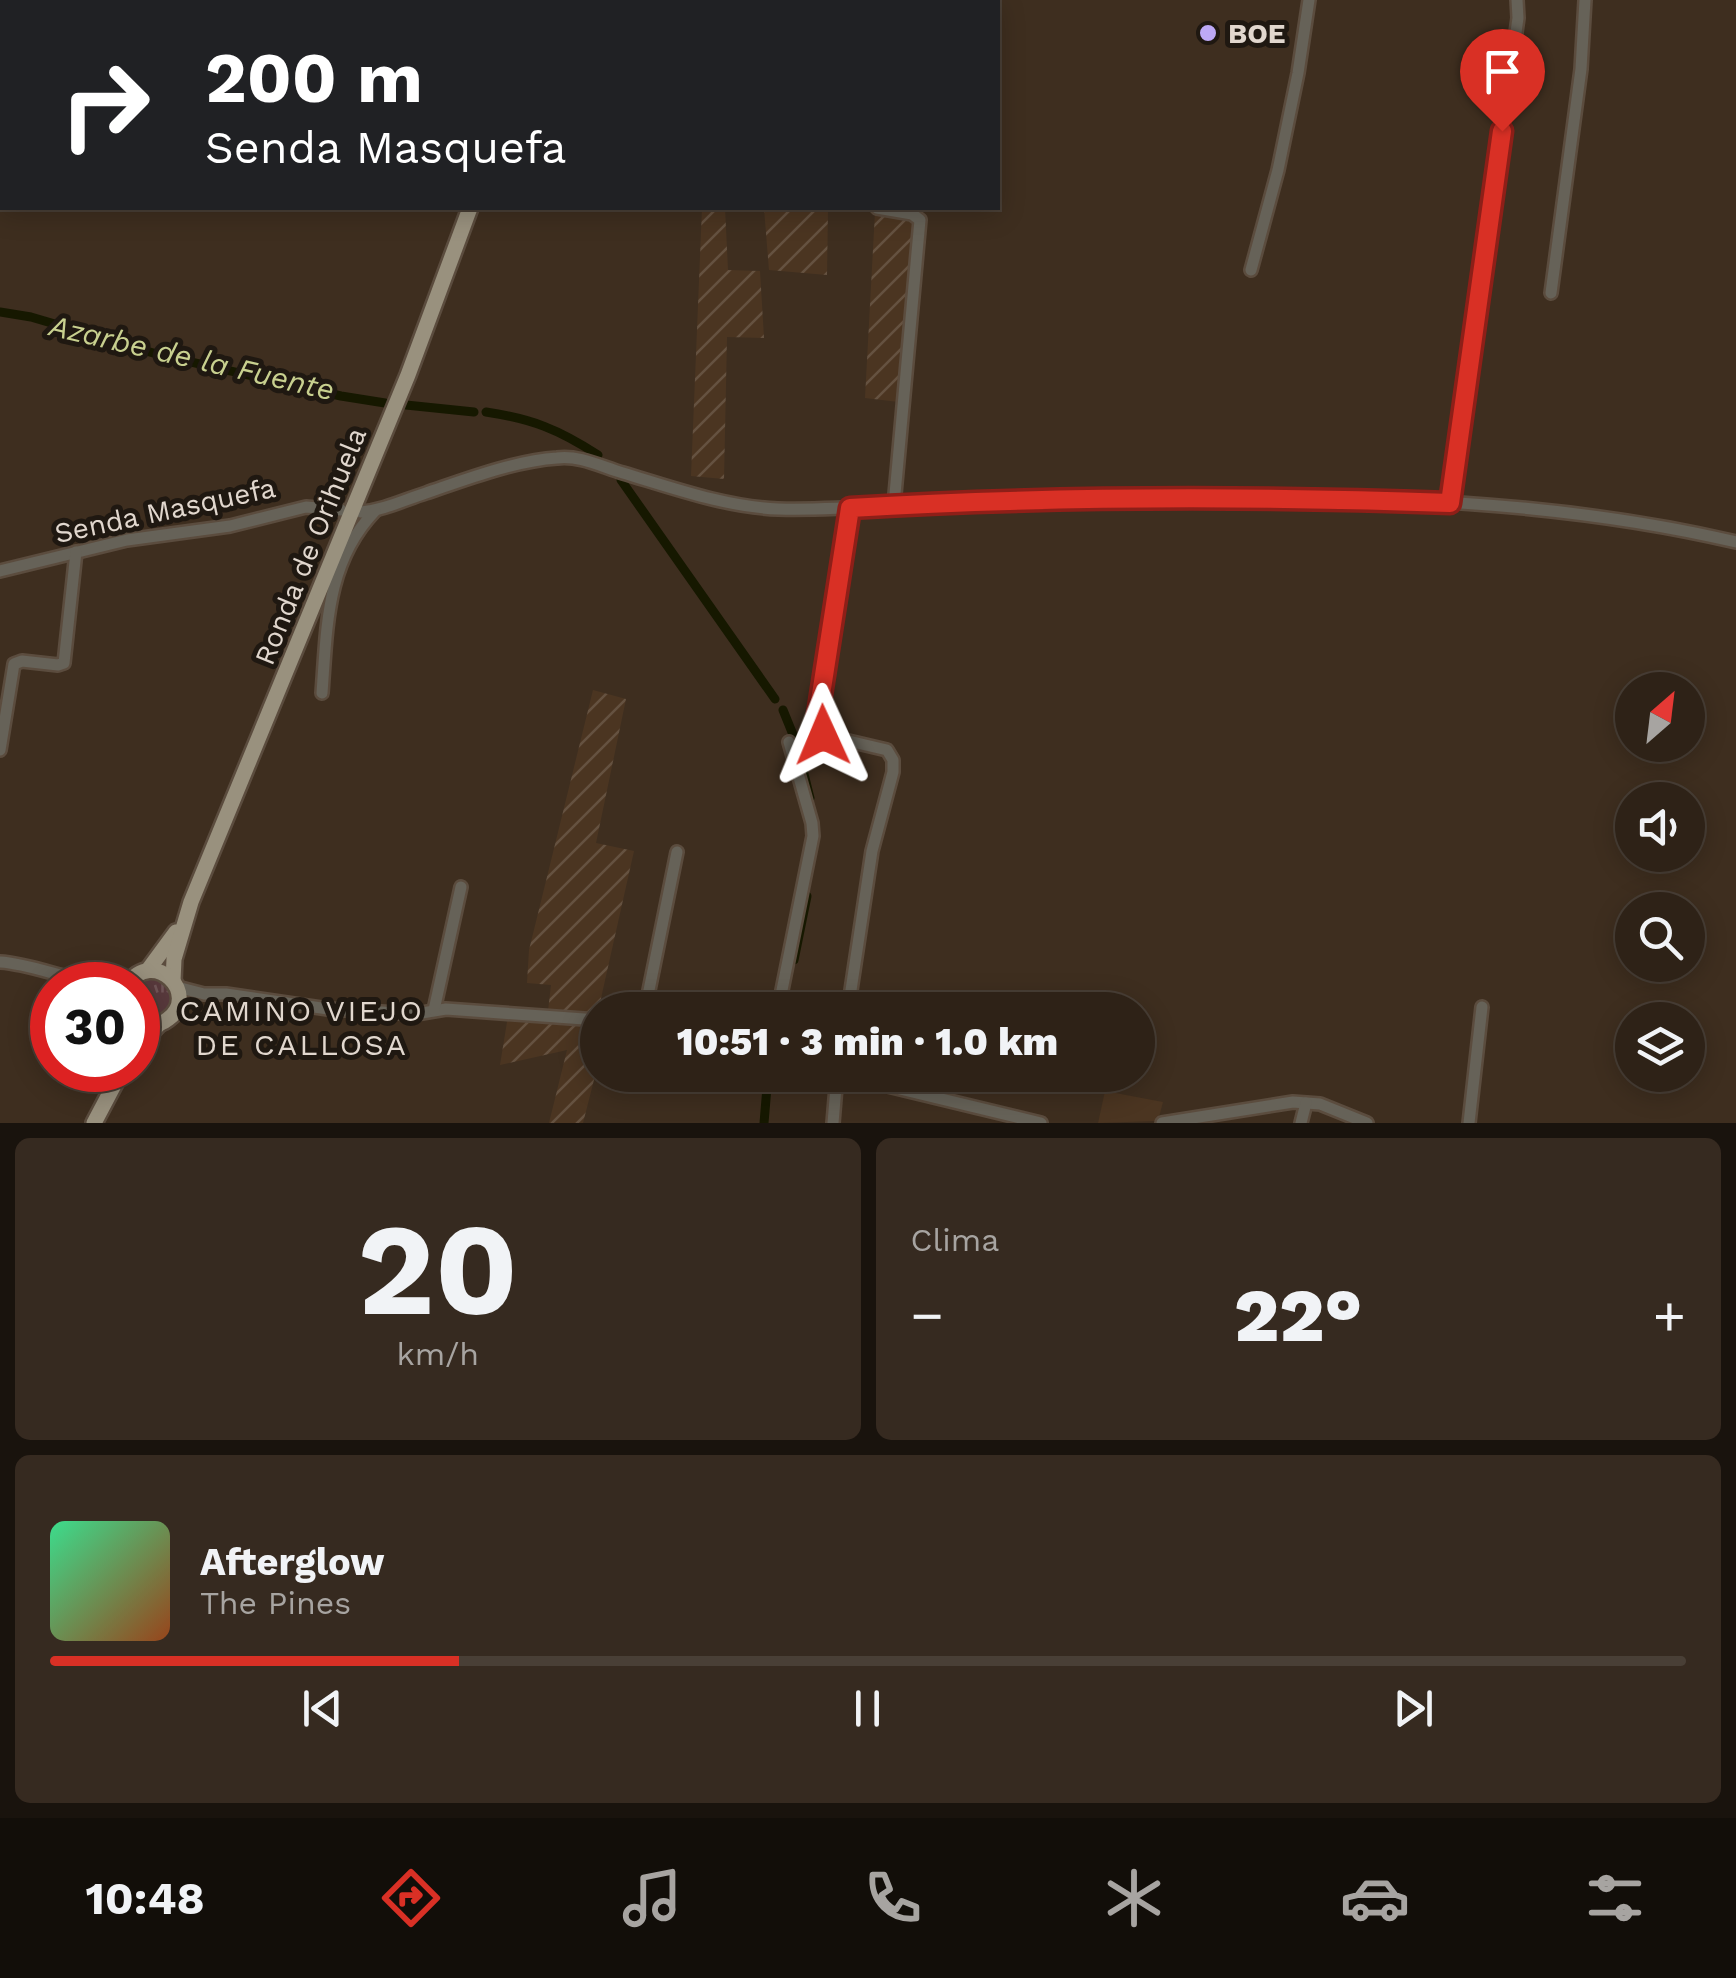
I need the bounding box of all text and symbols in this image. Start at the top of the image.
place label: BOE [1228,17,1285,50]
marker: BOE [1197,22,1219,44]
pin [1460,29,1545,132]
text: 200 m [205,37,423,119]
icon: right [40,40,170,170]
icon: arrive [1475,44,1530,99]
text: Senda Masquefa [205,121,567,174]
water label: Azarbe de la Fuente [44,307,338,407]
street label: Ronda de Orihuela [248,423,373,670]
street label: Senda Masquefa [52,471,279,550]
north arrow [1615,672,1705,762]
map controls [1615,672,1705,1092]
position arrow [771,683,875,787]
button: sound [1615,782,1705,872]
button: search [1615,892,1705,982]
speed limit sign: 30 [30,962,160,1092]
district label: CAMINO VIEJO DE CALLOSA [179,993,425,1062]
button: layers [1615,1002,1705,1092]
text: 10:51 · 3 min · 1.0 km [677,1020,1058,1064]
text: 20 [357,1193,518,1346]
text: Clima [911,1221,999,1259]
text: 22° [1234,1271,1362,1359]
text: − [911,1283,944,1347]
text: + [1653,1283,1686,1347]
text: km/h [397,1335,479,1373]
text: Afterglow [200,1540,385,1584]
text: The Pines [200,1584,351,1622]
icon: previous [295,1681,350,1736]
icon: pause [840,1681,895,1736]
icon: next [1386,1681,1441,1736]
icon: directions [376,1863,446,1933]
icon: music [617,1863,687,1933]
icon: phone [858,1863,928,1933]
icon: climate [1099,1863,1169,1933]
icon: car [1340,1863,1410,1933]
icon: filters [1580,1863,1650,1933]
text: 10:48 [85,1872,205,1925]

